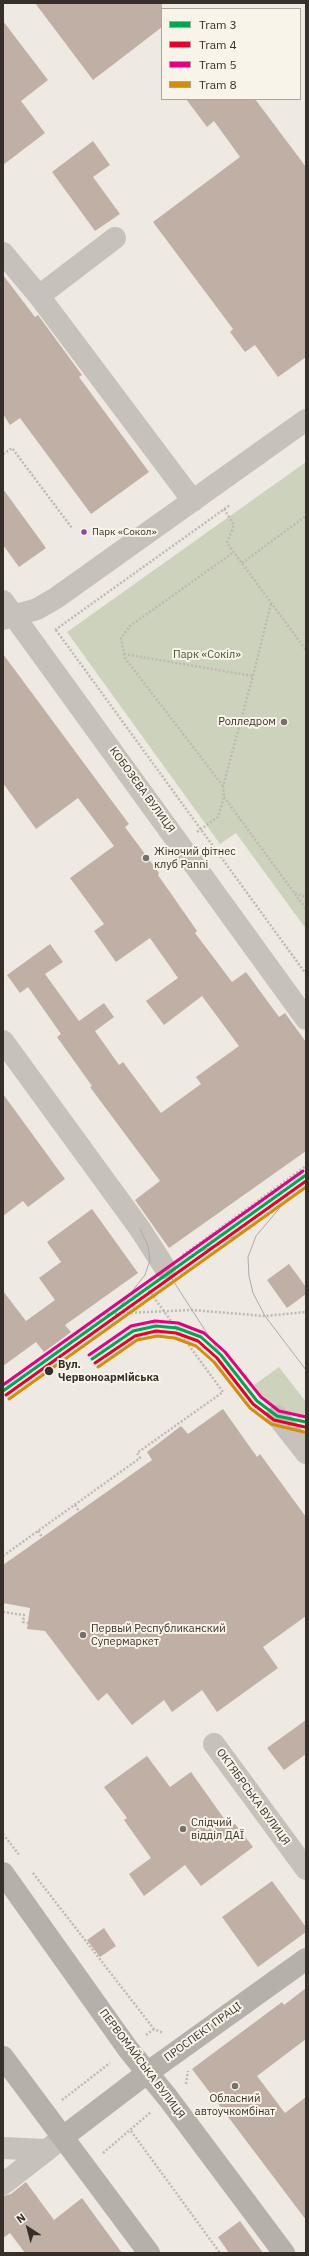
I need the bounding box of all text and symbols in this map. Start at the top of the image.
legend [161,8,301,100]
text: Tram 3 [199,17,237,32]
text: Tram 4 [199,37,237,52]
text: Tram 5 [199,57,237,72]
text: Tram 8 [199,77,237,92]
place label: Парк «Сокол» [92,526,157,538]
marker: Парк «Сокол» [79,527,89,537]
park label: Парк «Сокіл» [173,648,241,662]
place label: Ролледром [218,715,276,729]
marker: Ролледром [279,717,289,727]
street label: КОБОЗЄВА ВУЛИЦЯ [106,744,178,836]
place label: Жіночий фітнес клуб Panni [154,845,236,871]
marker: Жіночий фітнес клуб Panni [141,853,151,863]
place label: Вул. Червоноармійська [58,1358,159,1384]
marker: Вул. Червоноармійська [43,1365,55,1377]
place label: Первый Республиканский Супермаркет [91,1622,226,1648]
marker: Первый Республиканский Супермаркет [78,1630,88,1640]
street label: ОКТЯБРСЬКА ВУЛИЦЯ [214,1746,292,1848]
place label: Слідчий відділ ДАЇ [191,1816,244,1842]
marker: Слідчий відділ ДАЇ [178,1824,188,1834]
street label: ПРОСПЕКТ ПРАЦІ [162,2000,244,2064]
street label: ПЕРВОМАЙСЬКА ВУЛИЦЯ [97,2007,187,2121]
marker: Обласний автоучкомбінат [230,2081,240,2091]
place label: Обласний автоучкомбінат [195,2092,275,2118]
north arrow [8,2208,48,2248]
text: N [14,2210,28,2226]

